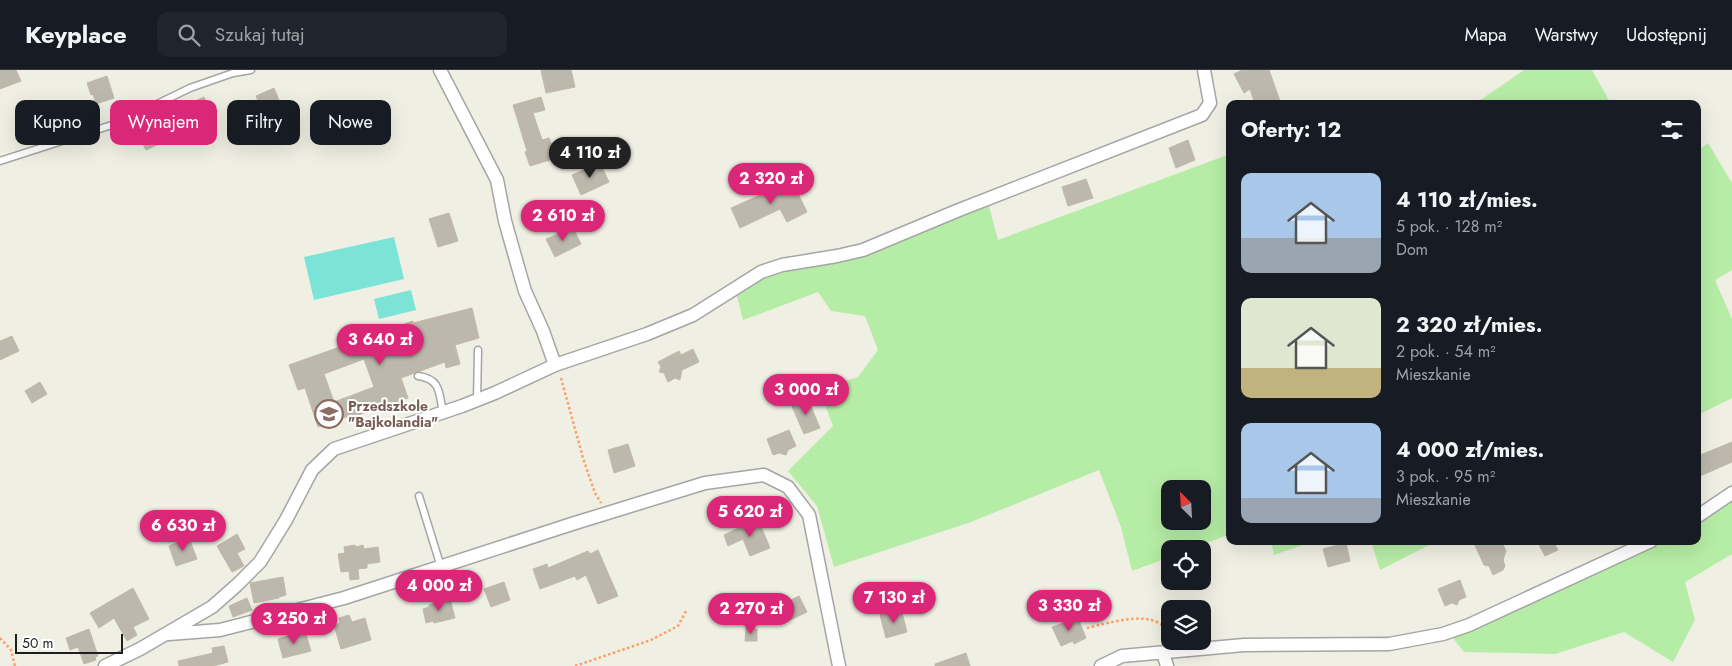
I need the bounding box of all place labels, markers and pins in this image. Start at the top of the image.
pin: 4 110 zł [538,136,642,179]
pin: 2 320 zł [719,162,823,205]
pin: 2 610 zł [511,200,615,242]
pin: 3 640 zł [328,324,432,366]
pin: 3 000 zł [754,374,858,416]
place label: Przedszkole "Bajkolandia" [348,396,438,432]
school or university icon: Przedszkole "Bajkolandia" [314,399,344,429]
pin: 5 620 zł [698,496,802,538]
pin: 6 630 zł [131,510,235,552]
pin: 4 000 zł [387,570,491,612]
pin: 7 130 zł [842,582,946,624]
pin: 3 330 zł [1017,590,1121,632]
pin: 2 270 zł [699,592,803,635]
pin: 3 250 zł [242,602,346,645]

